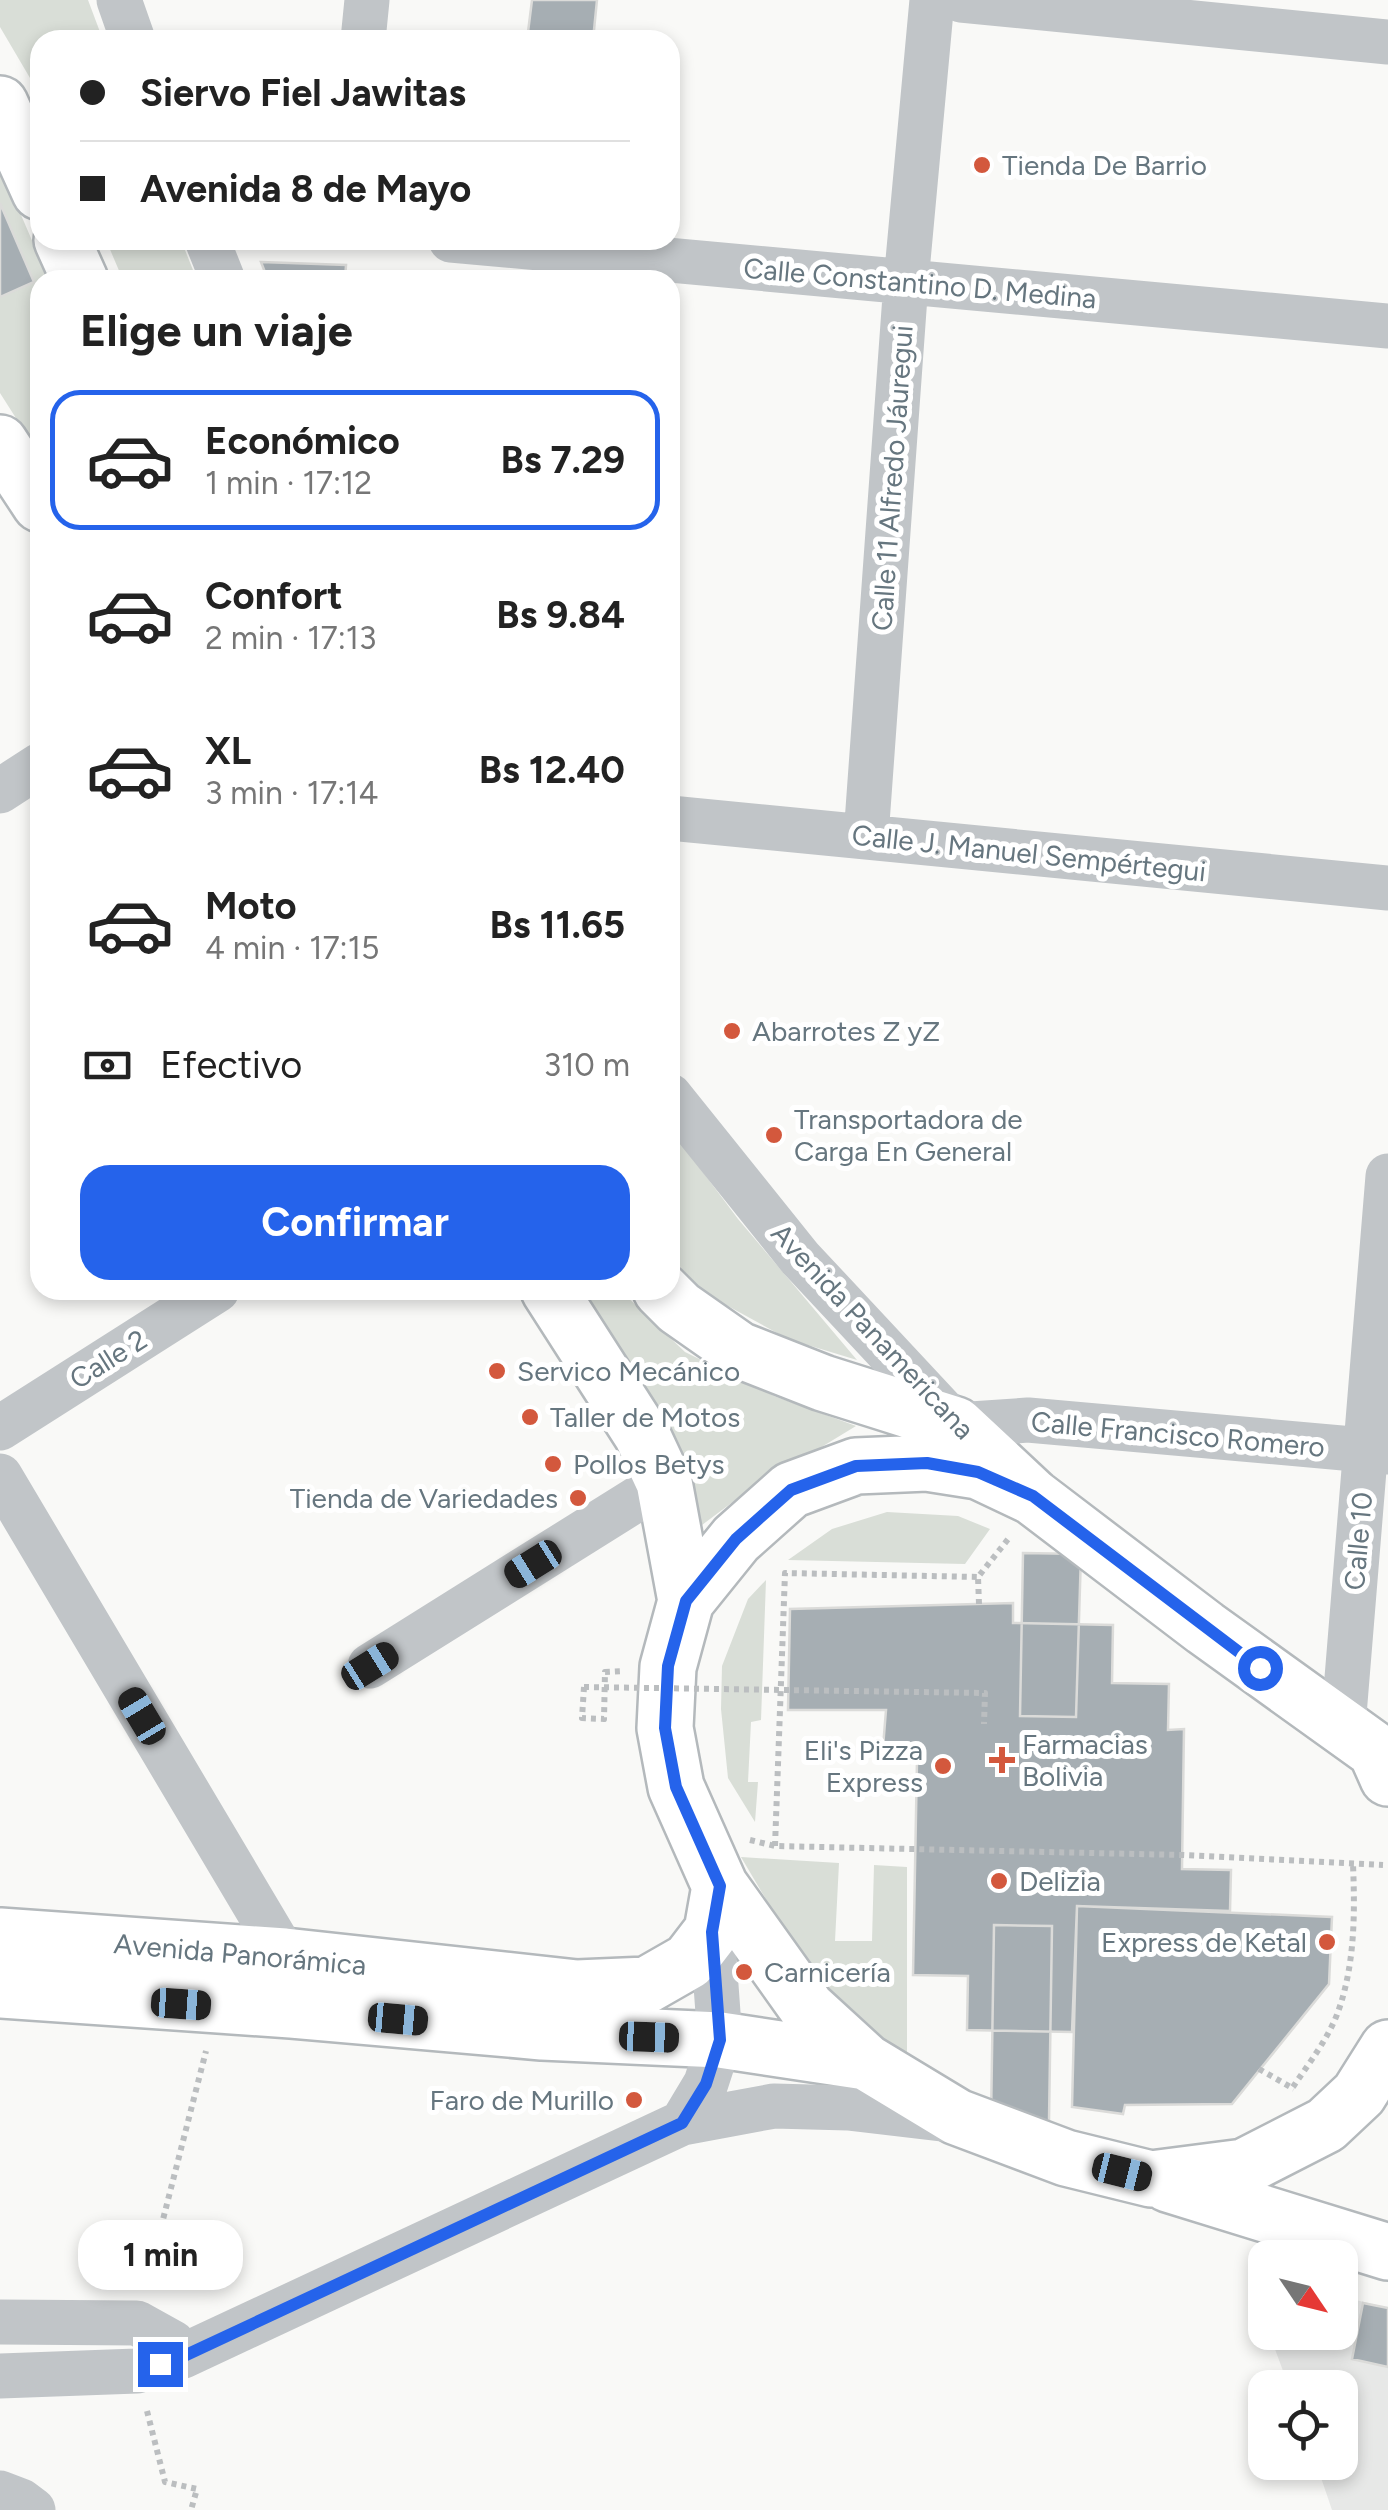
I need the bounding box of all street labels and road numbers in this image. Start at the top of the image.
street label: Calle Constantino D. Medina [742,251,1098,315]
street label: Calle 11 Alfredo Jáuregui [864,324,920,632]
street label: Calle J. Manuel Sempértegui [850,818,1208,888]
street label: Avenida Panamericana [764,1216,982,1446]
street label: Calle 2 [63,1322,153,1396]
street label: Calle Francisco Romero [1030,1404,1326,1464]
street label: Calle 10 [1337,1490,1379,1592]
street label: Avenida Panorámica [112,1926,368,1982]

